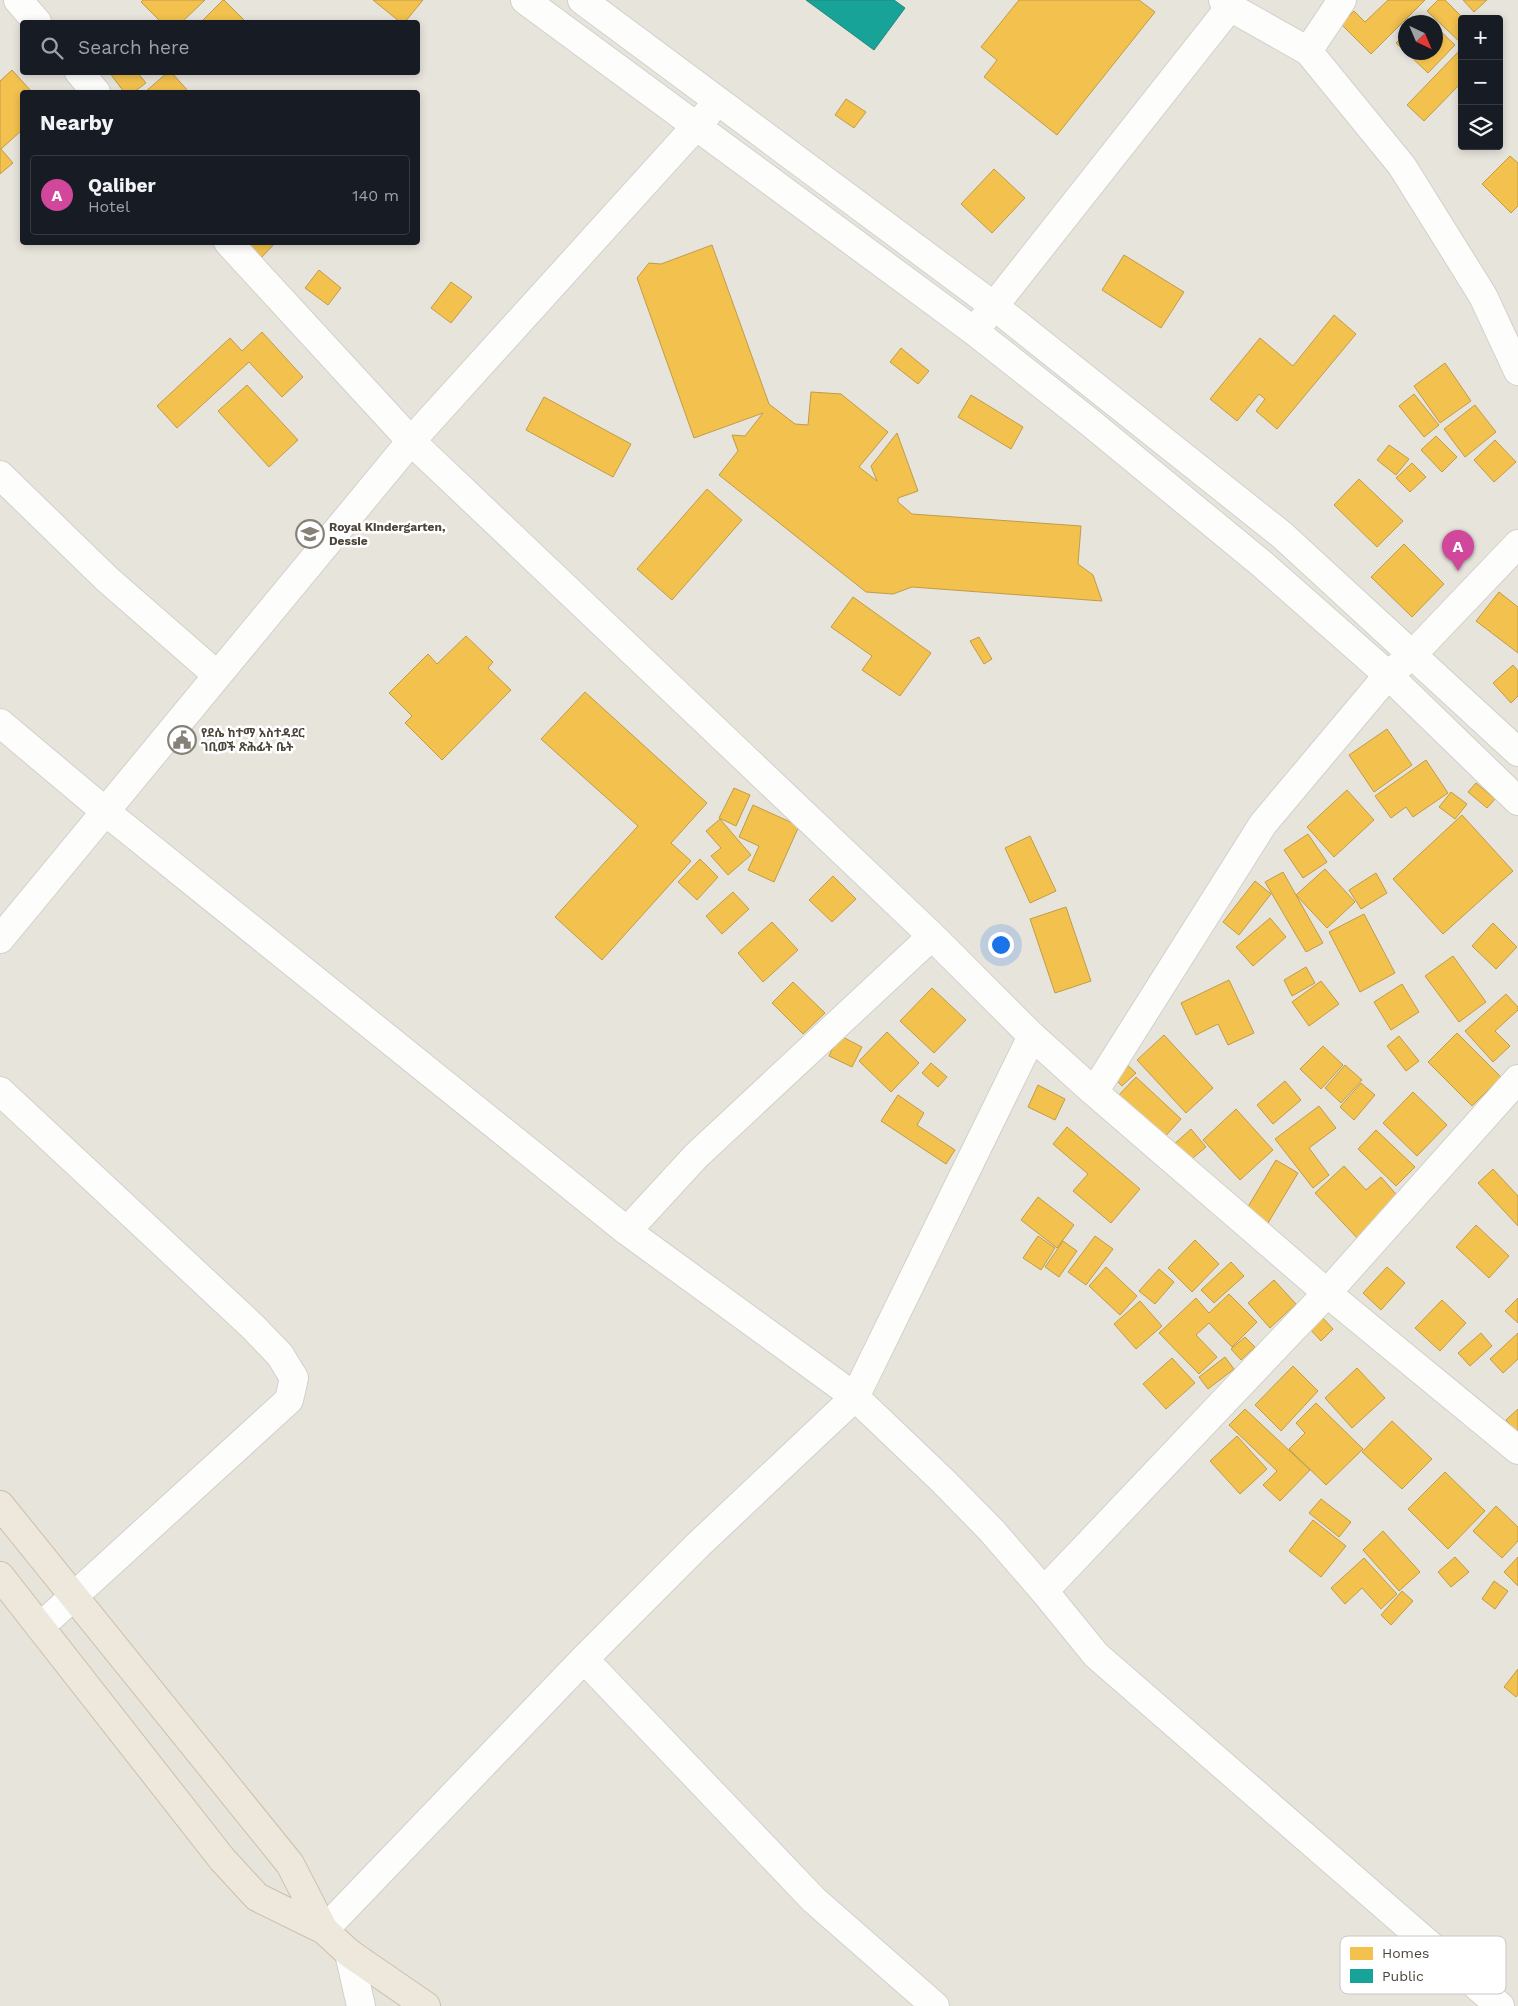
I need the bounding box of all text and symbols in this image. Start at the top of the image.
north arrow [1398,15,1443,60]
map controls [1458,15,1503,150]
button: + [1458,15,1503,60]
search box [20,20,420,75]
icon: search [38,34,66,62]
text: Search here [78,36,189,59]
button: − [1458,60,1503,105]
button: layers [1458,105,1503,150]
text: Nearby [40,110,113,135]
text: Qaliber [88,174,156,197]
text: A [52,186,62,205]
text: 140 m [352,186,399,205]
text: Hotel [88,197,130,216]
school or university icon: Royal Kindergarten, Dessie [295,519,325,549]
place label: Royal Kindergarten, Dessie [329,520,445,548]
pin: A [1442,530,1474,571]
public building icon: የደሴ ከተማ አስተዳደር ገቢወች ጽሕፊት ቤት [167,725,197,755]
place label: የደሴ ከተማ አስተዳደር ገቢወች ጽሕፊት ቤት [201,726,305,754]
your location [988,932,1014,958]
legend [1340,1936,1506,1994]
text: Homes [1382,1945,1429,1961]
text: Public [1382,1968,1424,1984]

